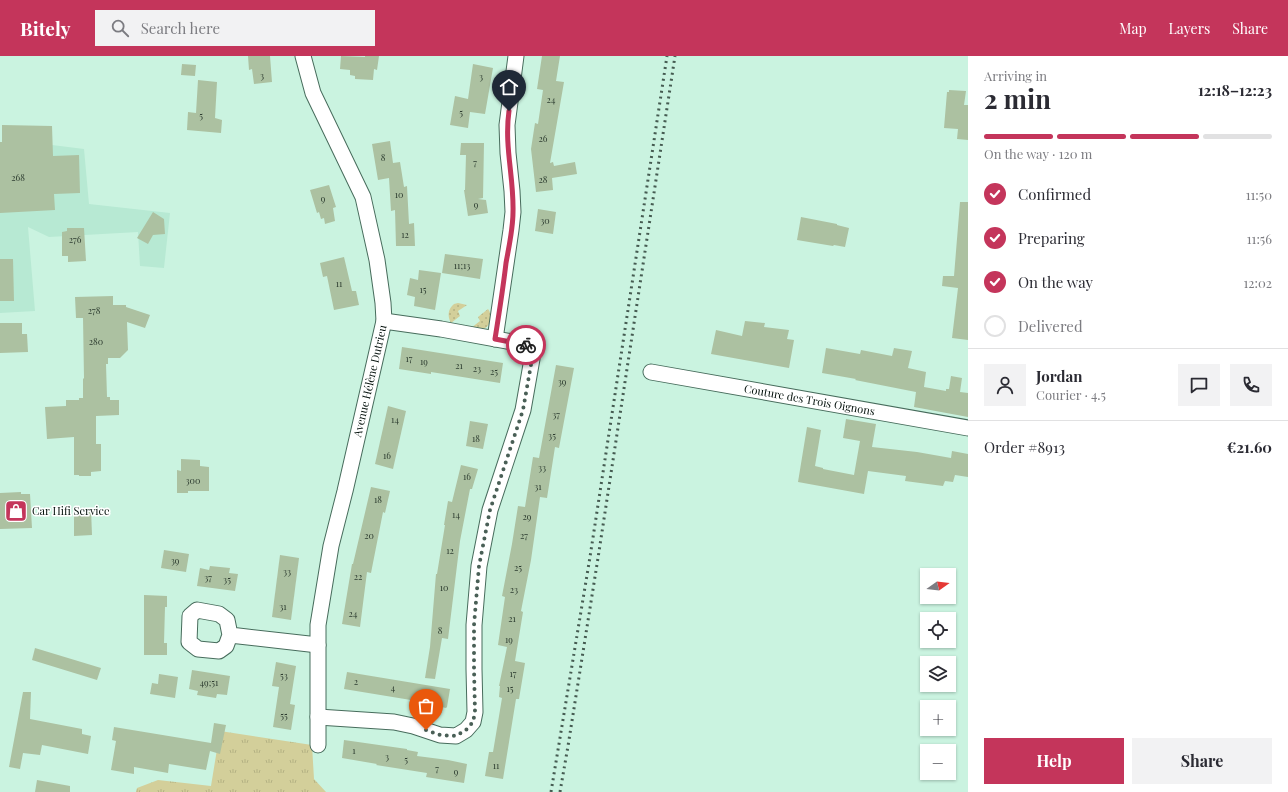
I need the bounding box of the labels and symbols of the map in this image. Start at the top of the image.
house number: 3 [260,69,264,81]
house number: 3 [479,70,483,82]
pin [492,70,526,111]
house number: 24 [547,93,556,105]
house number: 5 [459,106,463,118]
house number: 5 [199,109,203,121]
house number: 26 [539,132,548,144]
house number: 8 [381,151,386,163]
house number: 7 [473,156,477,168]
house number: 268 [11,171,25,183]
house number: 28 [539,173,548,185]
house number: 10 [395,188,403,200]
house number: 9 [321,192,326,204]
house number: 9 [474,198,479,210]
house number: 30 [540,214,550,226]
house number: 12 [401,228,409,240]
house number: 276 [69,233,82,245]
house number: 11;13 [454,259,470,271]
house number: 11 [336,277,343,289]
house number: 15 [420,283,427,295]
house number: 278 [88,304,101,316]
street label: Avenue Hélène Dutrieu [349,323,390,439]
courier [506,325,546,365]
house number: 280 [89,335,103,347]
house number: 17 [406,352,413,364]
house number: 19 [420,355,428,367]
house number: 21 [455,359,463,371]
house number: 23 [473,362,481,374]
house number: 25 [490,365,498,377]
house number: 39 [558,375,567,387]
street label: Couture des Trois Oignons [743,381,876,418]
house number: 37 [552,408,560,420]
house number: 14 [391,413,399,425]
house number: 35 [548,429,556,441]
house number: 18 [472,432,480,444]
house number: 16 [383,449,391,461]
house number: 33 [538,461,546,473]
house number: 16 [463,470,471,482]
house number: 300 [186,474,200,486]
house number: 31 [534,480,542,492]
house number: 18 [374,493,382,505]
shop icon: Car Hifi Service [3,498,29,524]
place label: Car Hifi Service [32,503,110,518]
house number: 14 [452,508,460,520]
house number: 29 [523,510,532,522]
house number: 20 [364,529,374,541]
house number: 27 [520,529,528,541]
house number: 12 [446,544,454,556]
house number: 39 [171,554,180,566]
house number: 25 [514,561,522,573]
house number: 33 [283,565,291,577]
north arrow [920,568,956,604]
house number: 22 [354,570,362,582]
house number: 37 [204,571,212,583]
house number: 35 [223,573,231,585]
house number: 10 [440,581,448,593]
house number: 23 [510,583,518,595]
house number: 31 [279,600,287,612]
house number: 24 [349,607,358,619]
house number: 21 [508,612,516,624]
house number: 8 [438,624,443,636]
house number: 19 [505,633,513,645]
house number: 17 [510,667,517,679]
house number: 53 [280,669,288,681]
house number: 2 [354,675,358,687]
house number: 49;51 [200,676,219,688]
house number: 4 [391,681,396,693]
house number: 15 [507,682,514,694]
pin [409,689,443,730]
house number: 55 [280,709,288,721]
house number: 1 [352,744,356,756]
house number: 3 [385,750,389,762]
house number: 5 [404,753,408,765]
house number: 11 [493,759,500,771]
house number: 7 [435,762,439,774]
house number: 9 [454,765,459,777]

